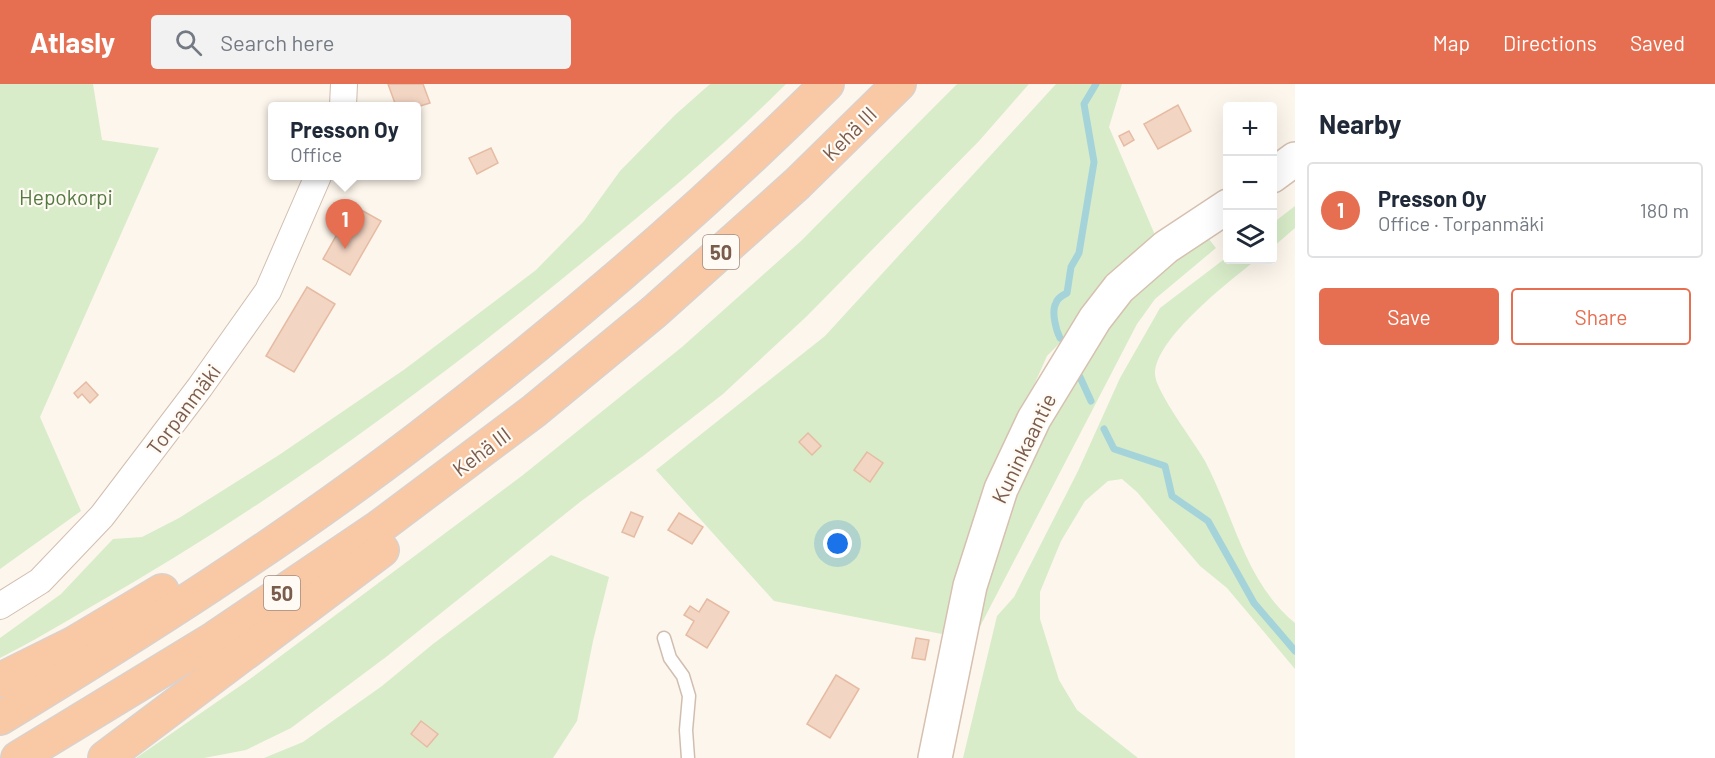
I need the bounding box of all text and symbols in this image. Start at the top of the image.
search box [151,15,571,69]
text: Atlasly [30,25,115,59]
icon: search [172,26,205,59]
text: Search here [220,29,335,55]
text: Map [1433,30,1470,55]
text: Directions [1503,30,1597,55]
text: Saved [1630,30,1685,55]
street label: Kehä III [817,101,881,165]
popup [268,102,421,180]
map controls [1223,102,1277,264]
button: + [1223,102,1277,156]
text: Nearby [1319,108,1401,139]
text: Presson Oy [290,116,399,142]
text: Office [290,142,342,166]
button: − [1223,156,1277,210]
park label: Hepokorpi [19,184,113,209]
text: Presson Oy [1378,185,1487,211]
text: 1 [1337,198,1344,222]
text: 180 m [1640,198,1689,222]
pin: 1 [326,200,364,249]
button: layers [1223,210,1277,264]
text: Office · Torpanmäki [1378,211,1544,235]
road number: 50 [703,235,739,269]
button: Save [1319,288,1499,345]
button: Share [1511,288,1691,345]
street label: Torpanmäki [141,359,225,459]
street label: Kuninkaantie [986,389,1060,507]
street label: Kehä III [447,421,515,481]
your location [823,529,852,558]
road number: 50 [264,576,300,610]

